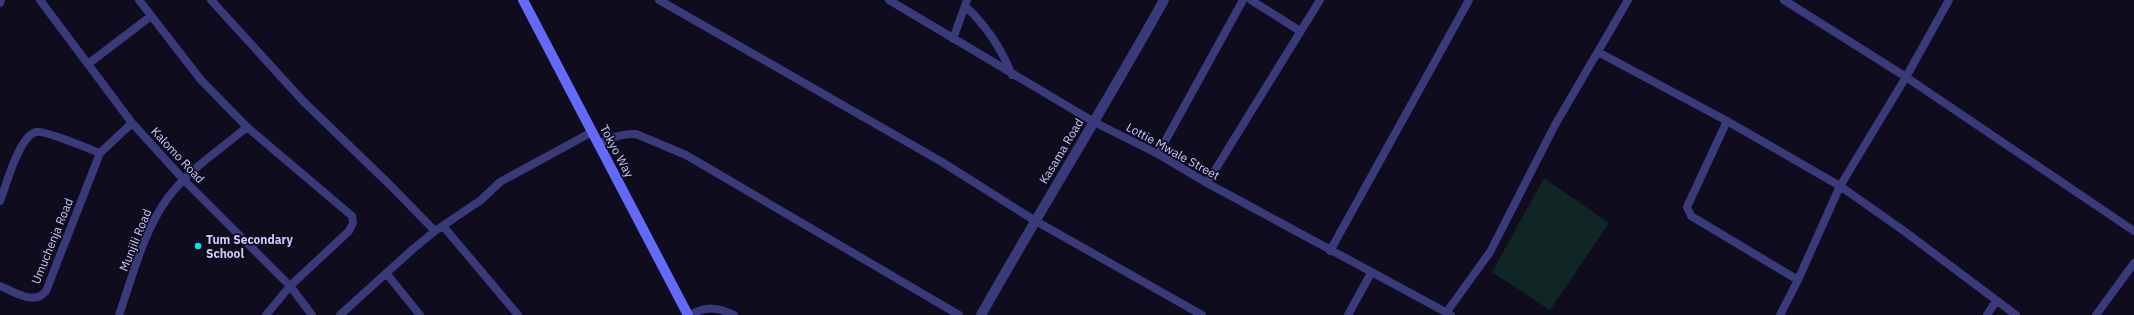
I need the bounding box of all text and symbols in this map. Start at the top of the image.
street label: Kasama Road [1036,116,1086,186]
street label: Lottie Mwale Street [1124,119,1222,183]
street label: Tokyo Way [597,122,637,180]
street label: Kalomo Road [148,124,208,186]
street label: Umuchenja Road [28,196,76,286]
street label: Munjili Road [116,207,154,273]
place label: Tum Secondary School [206,232,294,261]
marker: Tum Secondary School [193,241,203,251]

